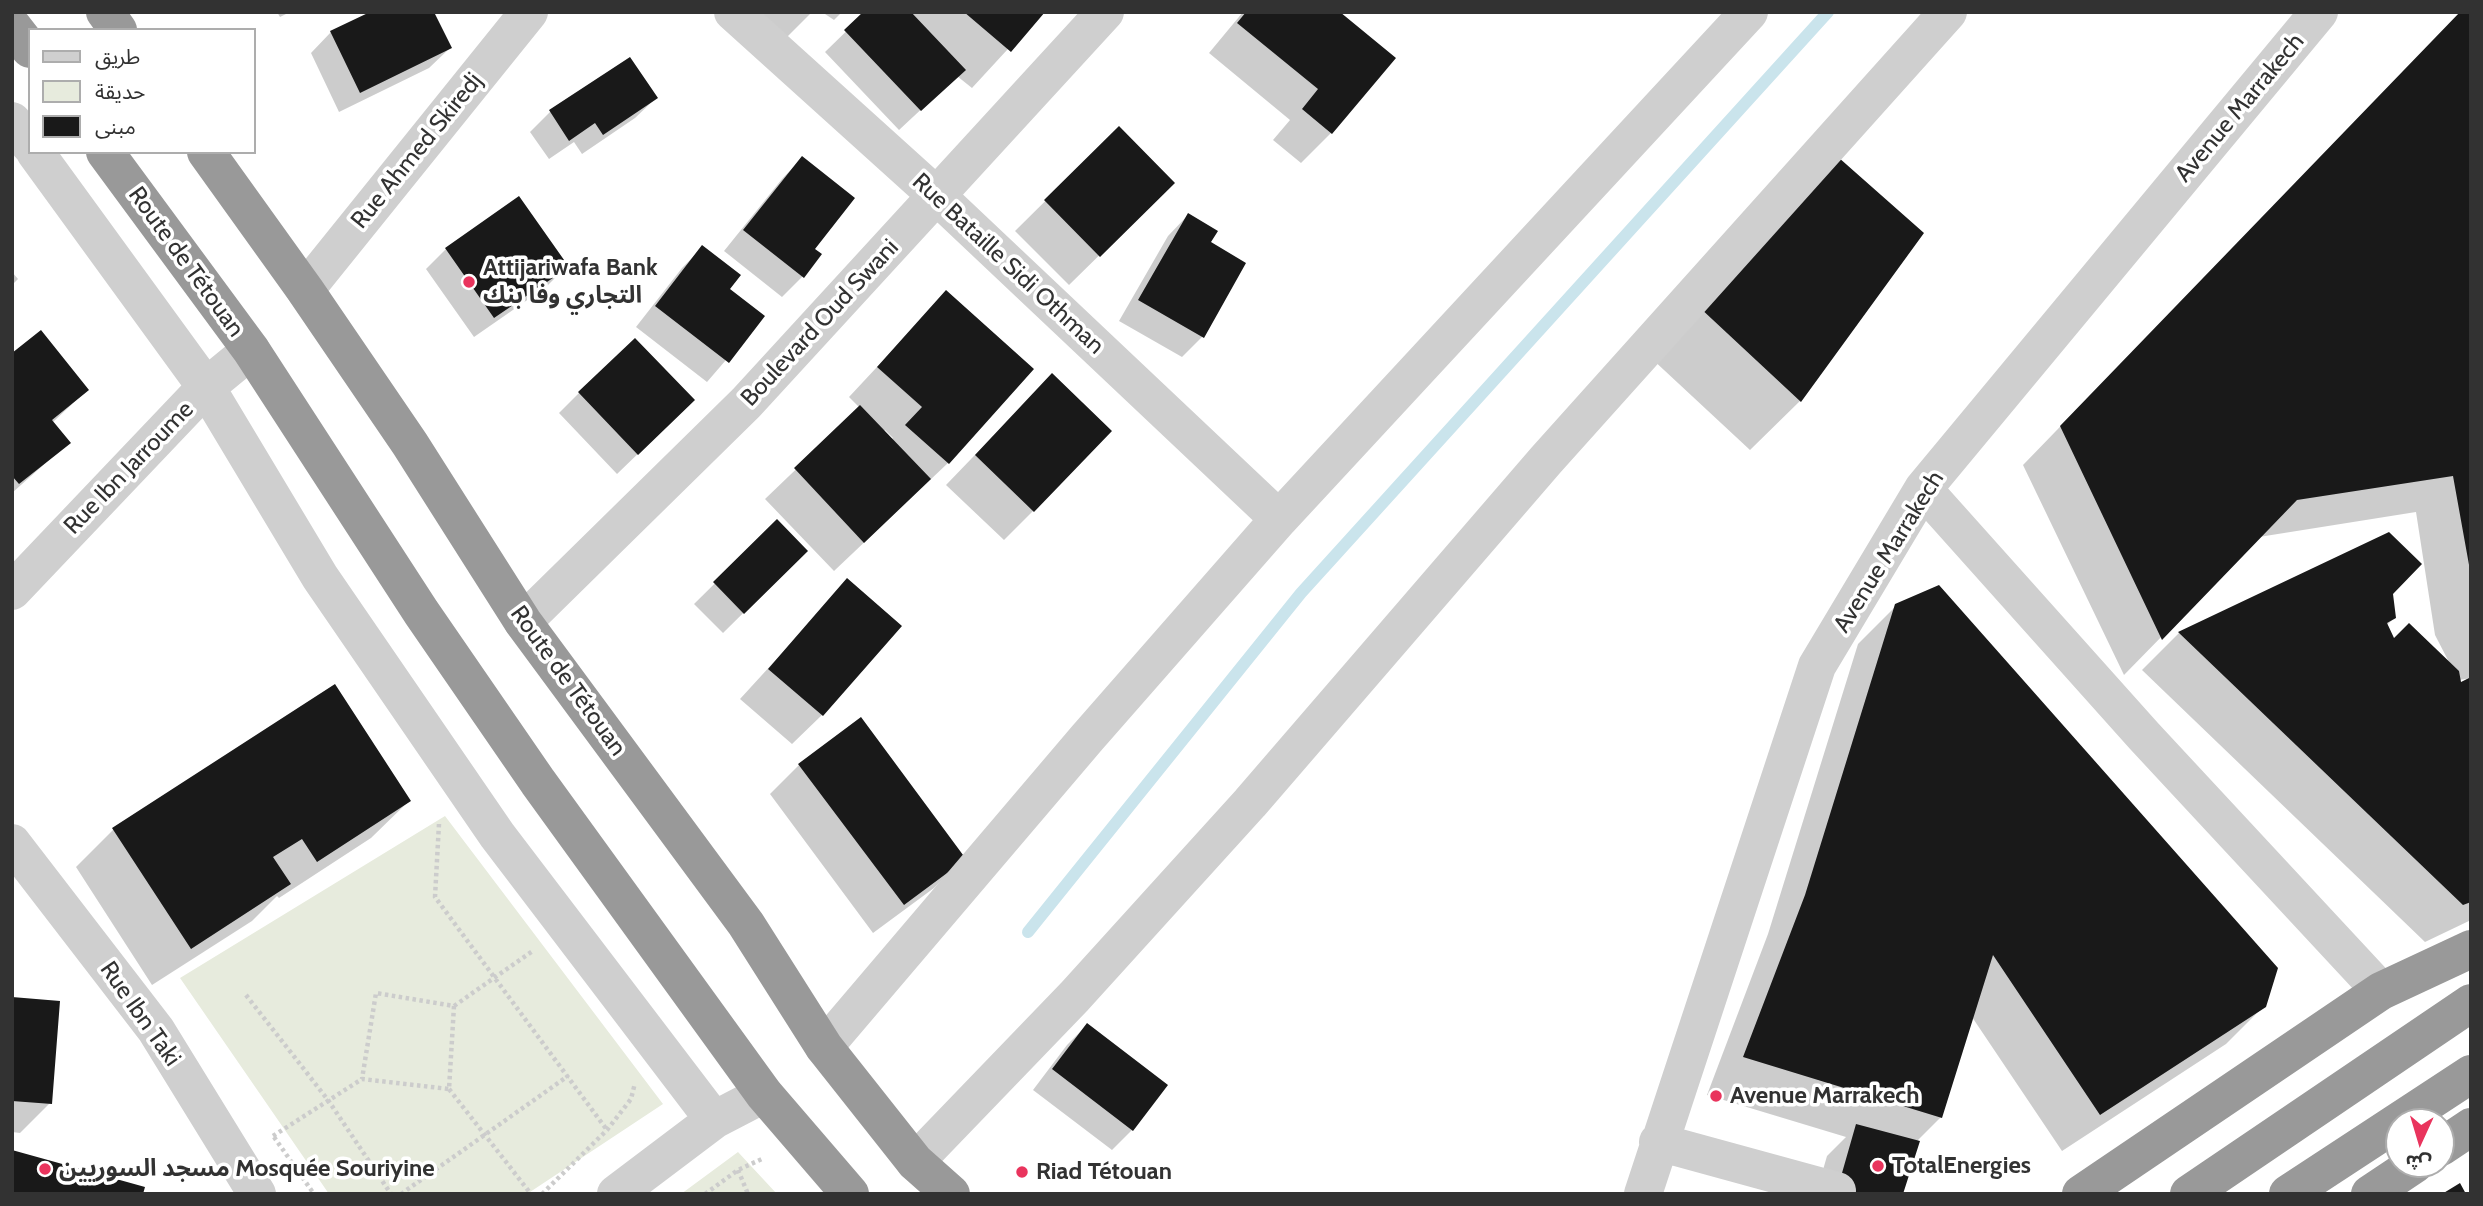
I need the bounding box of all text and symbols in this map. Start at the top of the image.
legend [28,28,256,154]
street label: Avenue Marrakech [2169,28,2311,188]
text: طريق [95,44,140,69]
street label: Rue Ahmed Skiredj [345,67,489,235]
text: حديقة [95,79,145,104]
text: مبنى [95,114,136,139]
street label: Rue Bataille Sidi Othman [906,168,1110,360]
street label: Route de Tétouan [122,181,250,343]
street label: Boulevard Oud Swani [735,234,905,412]
place label: Attijariwafa Bank التجاري وفا بنك [483,254,658,310]
marker: Attijariwafa Bank التجاري وفا بنك [461,274,477,290]
street label: Rue Ibn Jarroume [58,395,200,541]
street label: Avenue Marrakech [1828,466,1950,638]
street label: Route de Tétouan [504,600,632,762]
street label: Rue Ibn Taki [93,956,187,1072]
place label: Avenue Marrakech [1730,1082,1919,1110]
marker: Avenue Marrakech [1708,1088,1724,1104]
north arrow [2385,1108,2455,1178]
text: ش [2405,1150,2432,1175]
place label: TotalEnergies [1892,1152,2031,1180]
place label: مسجد السوريين Mosquée Souriyine [59,1155,435,1183]
place label: Riad Tétouan [1036,1158,1172,1186]
marker: TotalEnergies [1870,1158,1886,1174]
marker: مسجد السوريين Mosquée Souriyine [37,1161,53,1177]
marker: Riad Tétouan [1014,1164,1030,1180]

